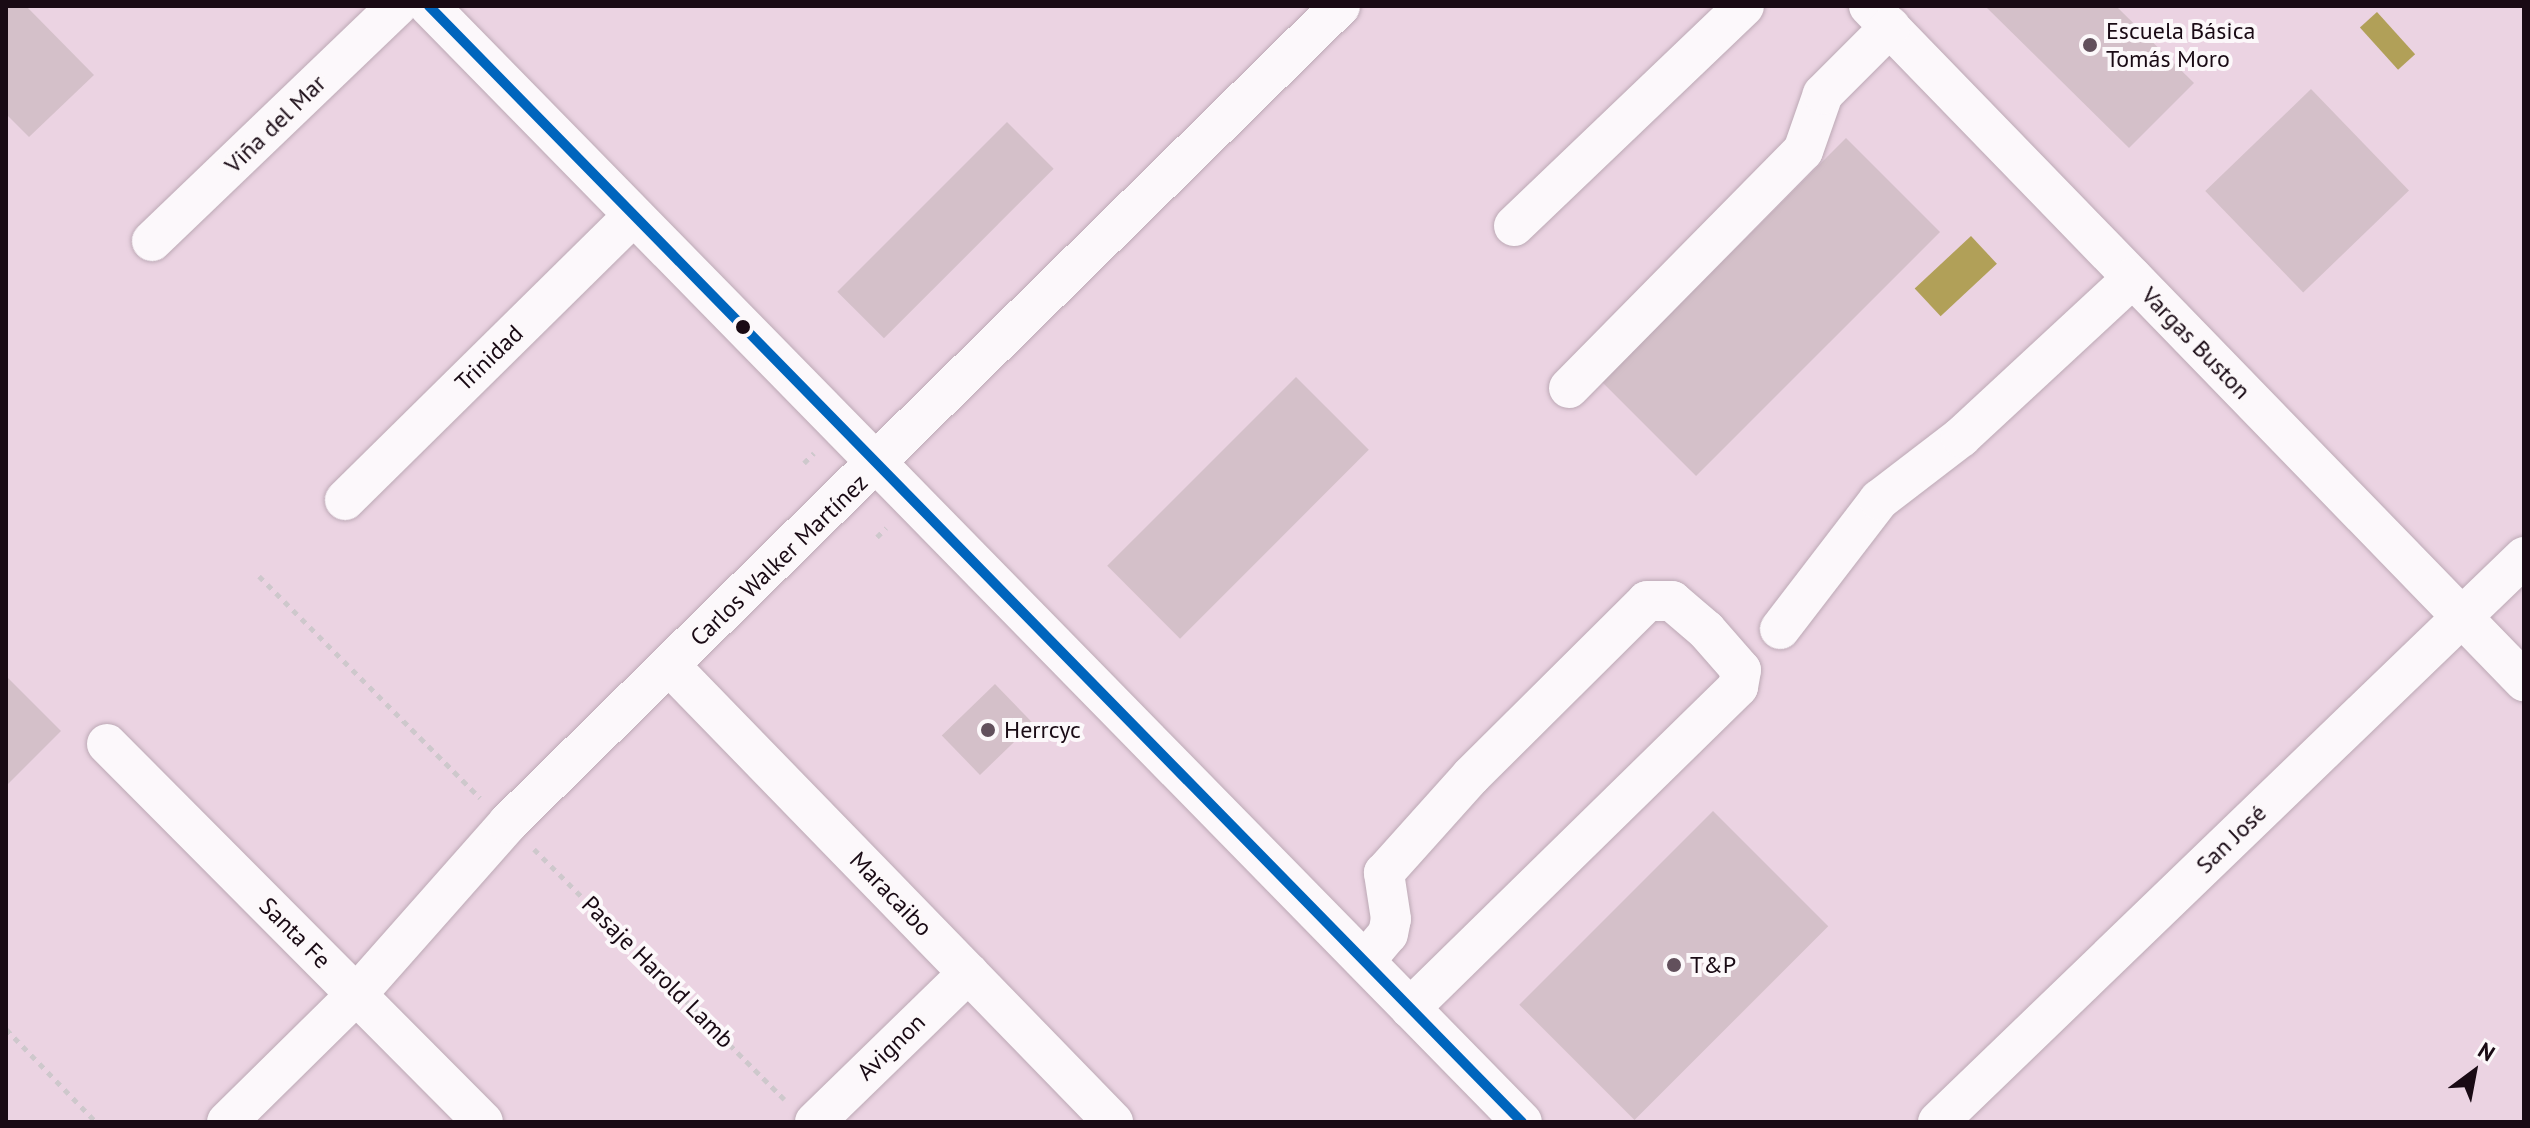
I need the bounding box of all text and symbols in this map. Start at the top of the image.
place label: Escuela Básica Tomás Moro [2106,17,2255,73]
marker: Escuela Básica Tomás Moro [2081,36,2099,54]
street label: Viña del Mar [219,69,331,179]
street label: Vargas Buston [2135,281,2257,405]
street label: Trinidad [449,319,529,397]
unlabelled marker [735,319,751,335]
street label: Carlos Walker Martínez [684,468,874,652]
place label: Herrcyc [1004,716,1081,744]
marker: Herrcyc [979,721,997,739]
street label: San José [2190,799,2272,879]
street label: Maracaibo [844,846,938,942]
street label: Pasaje Harold Lamb [576,890,740,1054]
street label: Santa Fe [253,891,337,975]
place label: T&P [1690,951,1736,979]
marker: T&P [1665,956,1683,974]
street label: Avignon [851,1008,931,1086]
north arrow [2434,1032,2514,1112]
text: N [2473,1036,2500,1067]

